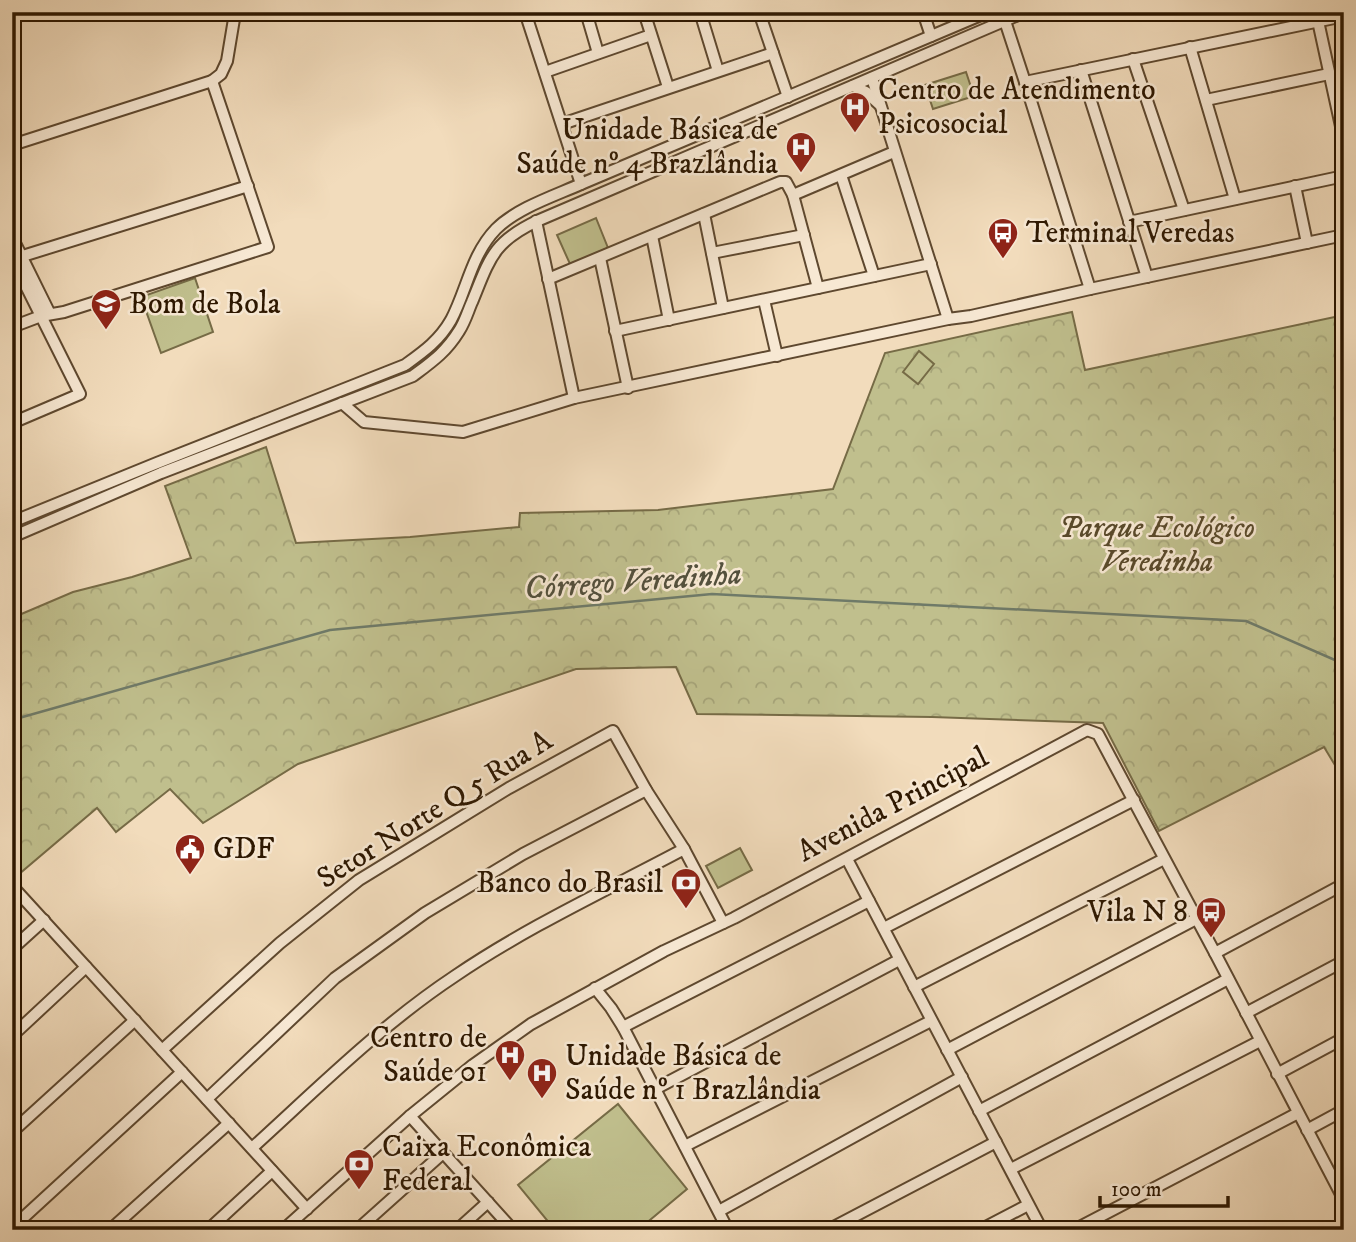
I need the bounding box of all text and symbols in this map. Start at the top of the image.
place label: Centro de Atendimento Psicosocial [878,72,1156,143]
hospital icon: Centro de Atendimento Psicosocial [838,90,872,134]
place label: Unidade Básica de Saúde nº 4 Brazlândia [516,112,778,183]
hospital icon: Unidade Básica de Saúde nº 4 Brazlândia [784,130,818,174]
place label: Terminal Veredas [1026,215,1235,252]
bus stop icon: Terminal Veredas [986,216,1020,260]
place label: Bom de Bola [129,286,281,323]
school or university icon: Bom de Bola [89,287,123,331]
park label: Parque Ecológico Veredinha [1059,510,1255,581]
water label: Córrego Veredinha [523,554,743,610]
street label: Setor Norte Q 5 Rua A [310,722,560,897]
street label: Avenida Principal [791,739,995,871]
place label: GDF [213,831,274,868]
public building icon: GDF [173,832,207,876]
place label: Banco do Brasil [476,865,663,902]
bank icon: Banco do Brasil [669,866,703,910]
place label: Vila N 8 [1086,894,1188,931]
bus stop icon: Vila N 8 [1194,895,1228,939]
place label: Centro de Saúde 01 [370,1020,487,1091]
hospital icon: Centro de Saúde 01 [493,1038,527,1082]
place label: Unidade Básica de Saúde nº 1 Brazlândia [565,1038,821,1109]
hospital icon: Unidade Básica de Saúde nº 1 Brazlândia [525,1056,559,1100]
place label: Caixa Econômica Federal [382,1129,591,1200]
bank icon: Caixa Econômica Federal [342,1147,376,1191]
scale bar [1100,1165,1228,1209]
text: 100 m [1111,1177,1162,1203]

